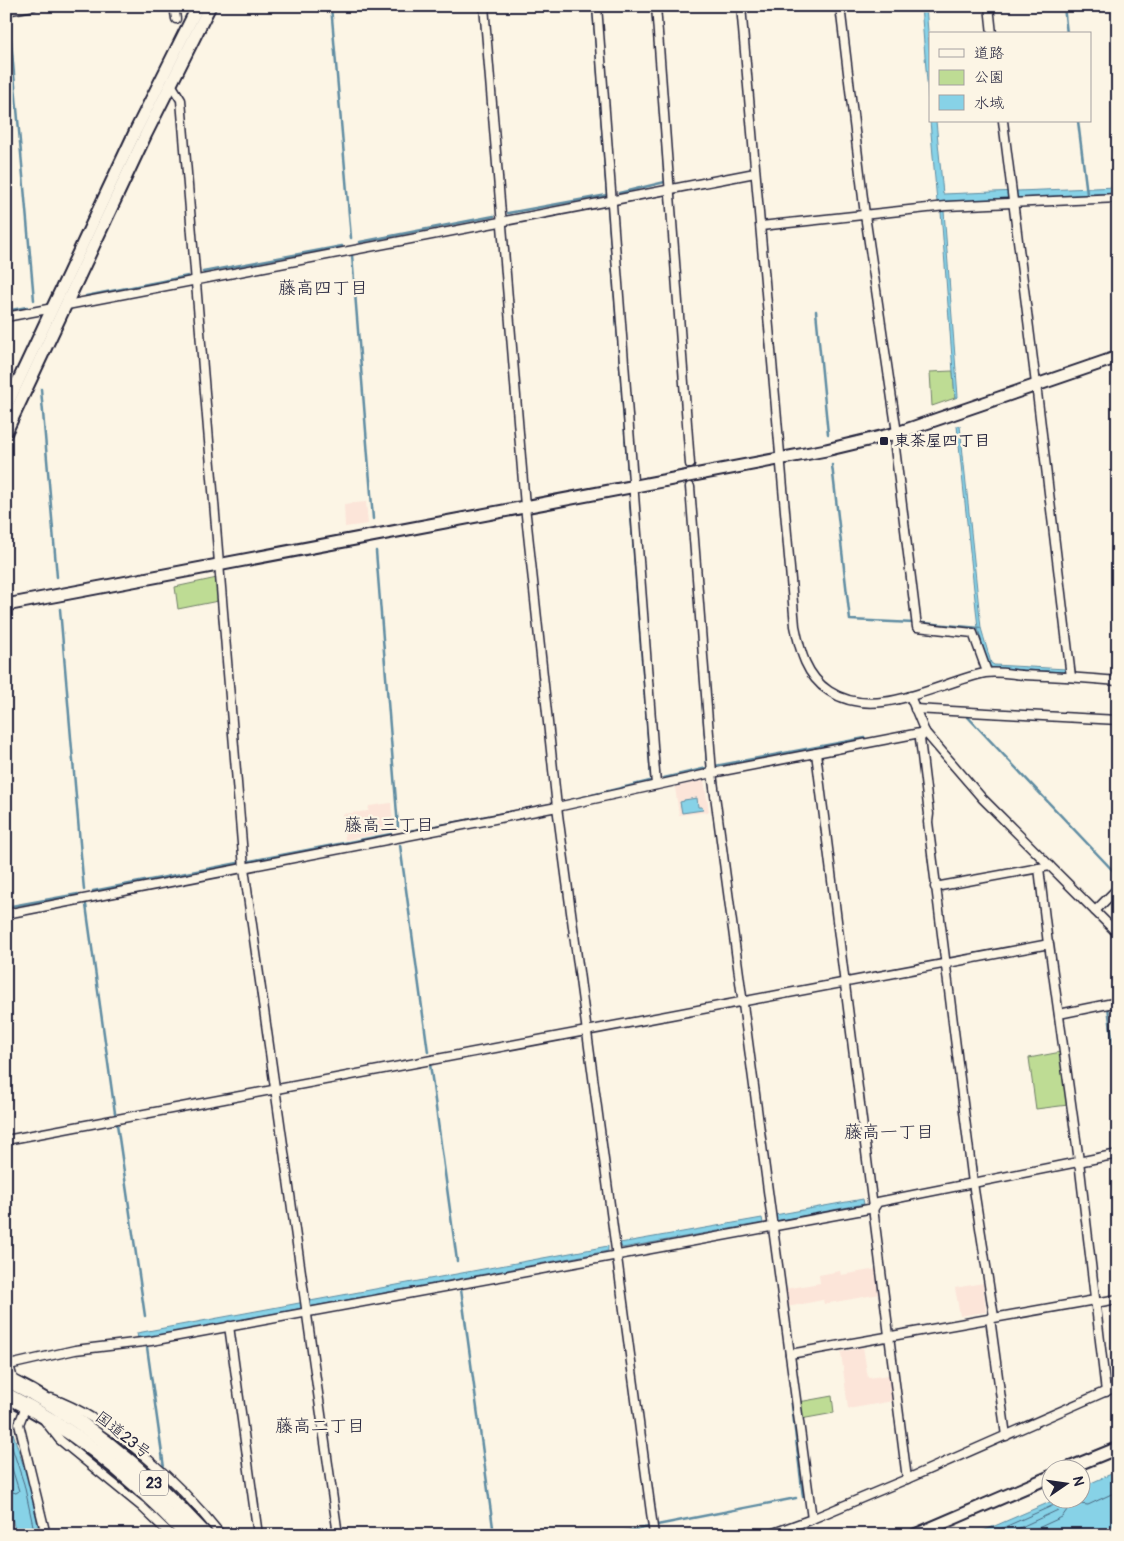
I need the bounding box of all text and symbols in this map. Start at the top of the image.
legend [929,32,1092,122]
text: 道路 [974,44,1004,63]
text: 公園 [974,68,1004,87]
text: 水域 [974,94,1004,113]
district label: 藤高四丁目 [278,277,368,300]
place label: 東茶屋四丁目 [894,431,990,451]
marker: 東茶屋四丁目 [878,435,890,447]
district label: 藤高三丁目 [344,814,434,837]
district label: 藤高一丁目 [844,1121,934,1144]
street label: 国道23号 [91,1407,155,1463]
district label: 藤高二丁目 [275,1415,365,1438]
north arrow [1042,1458,1092,1508]
road number: 23 [140,1470,168,1496]
text: N [1069,1475,1088,1488]

